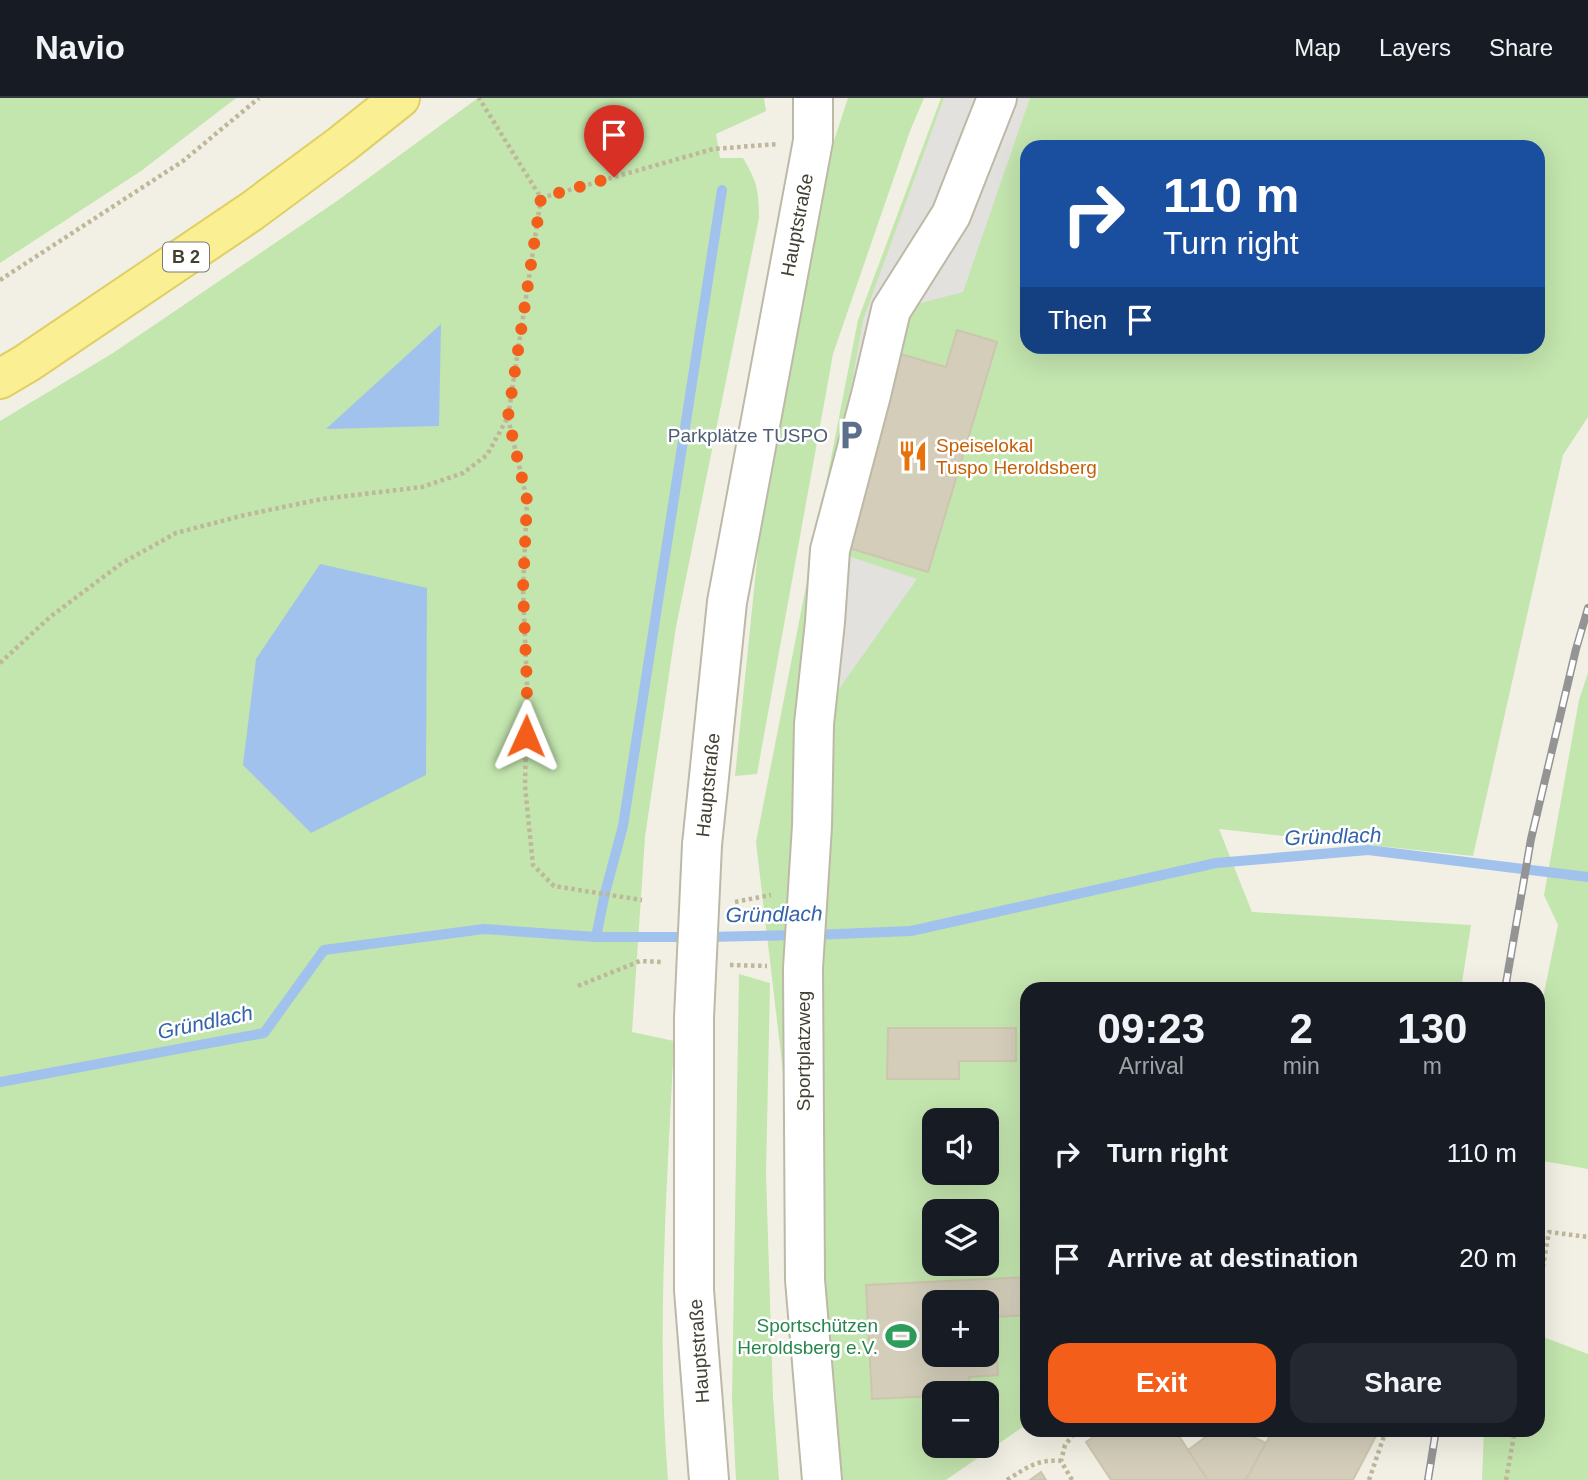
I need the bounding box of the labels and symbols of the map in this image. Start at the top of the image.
pin [584,105,644,177]
street label: Hauptstraße [777,172,817,278]
road number: B 2 [163,242,209,272]
parking icon: Parkplätze TUSPO [834,418,868,452]
place label: Parkplätze TUSPO [668,425,828,446]
place label: Speiselokal Tuspo Heroldsberg [936,435,1097,478]
restaurant icon: Speiselokal Tuspo Heroldsberg [896,439,930,473]
position arrow [489,699,563,773]
street label: Hauptstraße [692,732,724,838]
water label: Gründlach [1284,823,1382,849]
water label: Gründlach [725,902,823,926]
street label: Sportplatzweg [793,991,814,1111]
water label: Gründlach [155,1001,255,1043]
street label: Hauptstraße [685,1298,713,1404]
place label: Sportschützen Heroldsberg e.V. [737,1315,878,1358]
sports icon: Sportschützen Heroldsberg e.V. [884,1319,918,1353]

